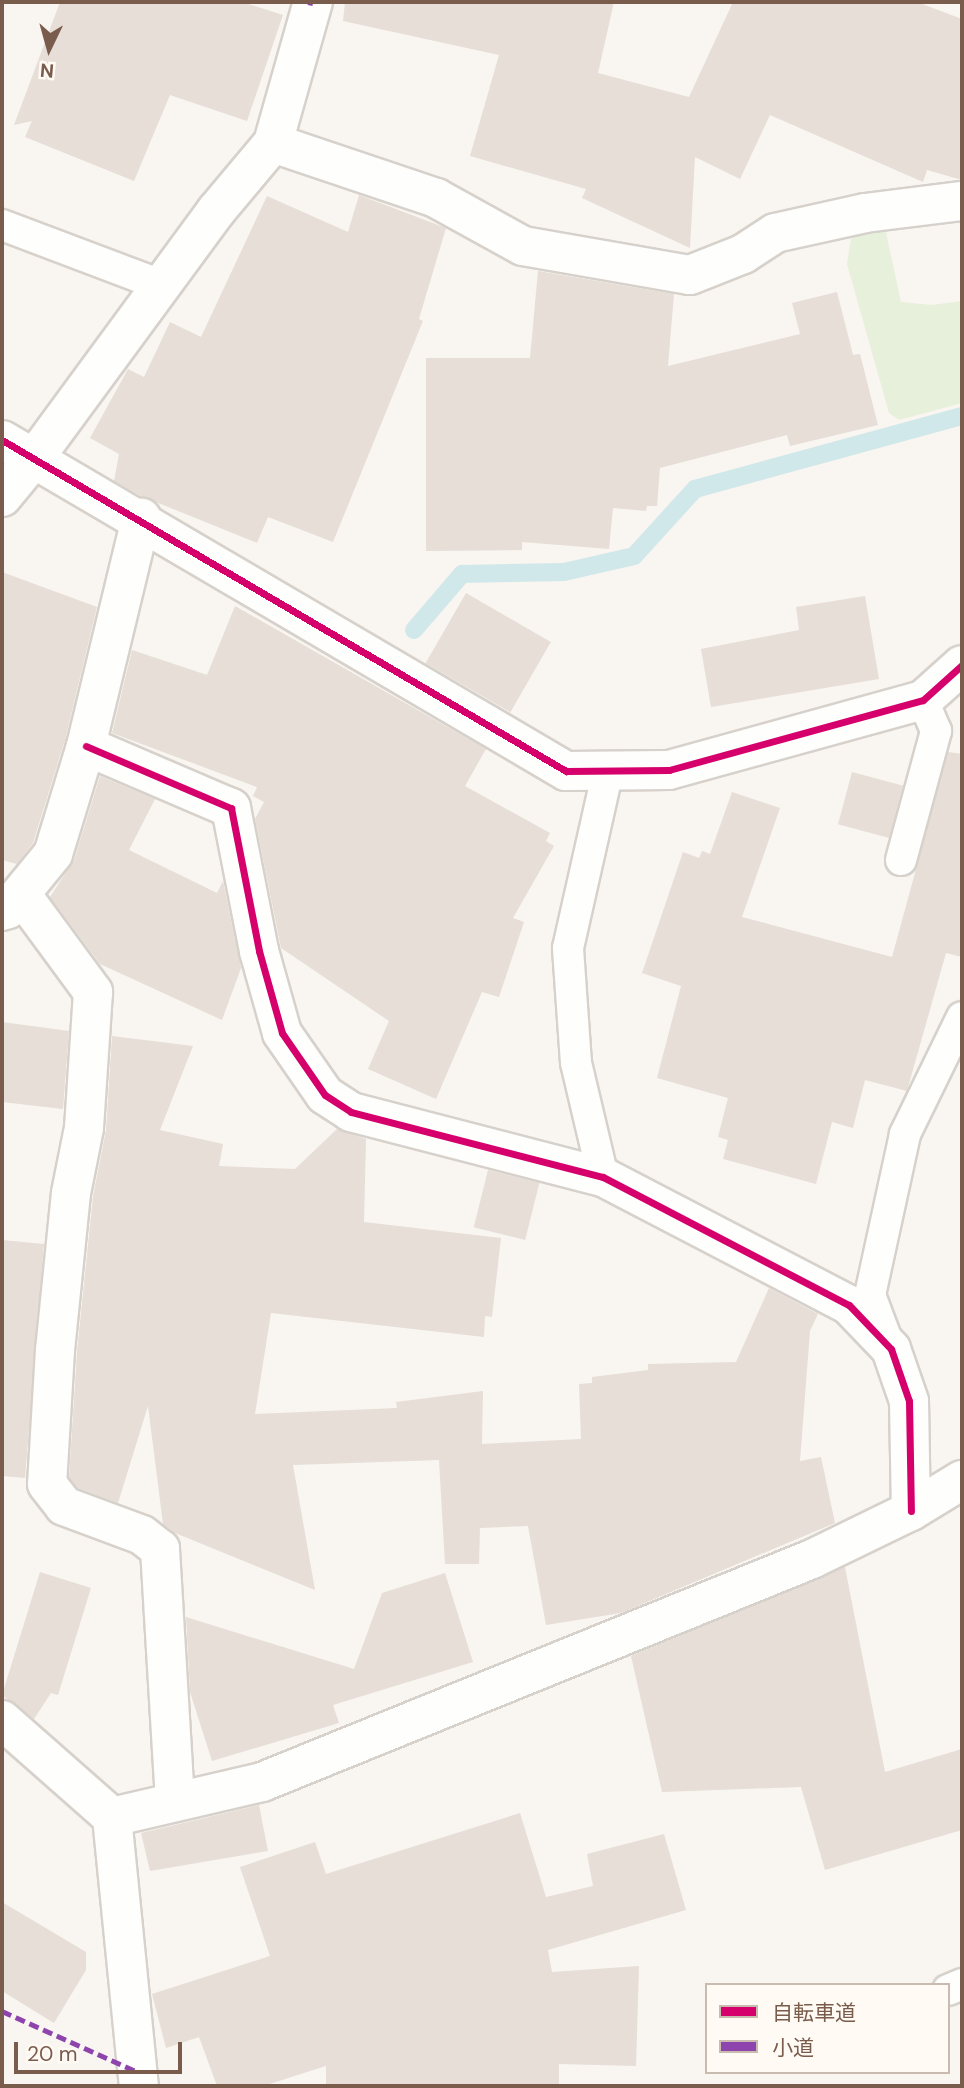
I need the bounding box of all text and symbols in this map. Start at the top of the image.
north arrow [14,14,84,84]
text: N [39,57,55,83]
legend [705,1983,950,2074]
text: 自転車道 [772,1999,856,2027]
scale bar [18,2028,186,2072]
text: 小道 [772,2034,814,2062]
text: 20 m [27,2040,78,2068]

